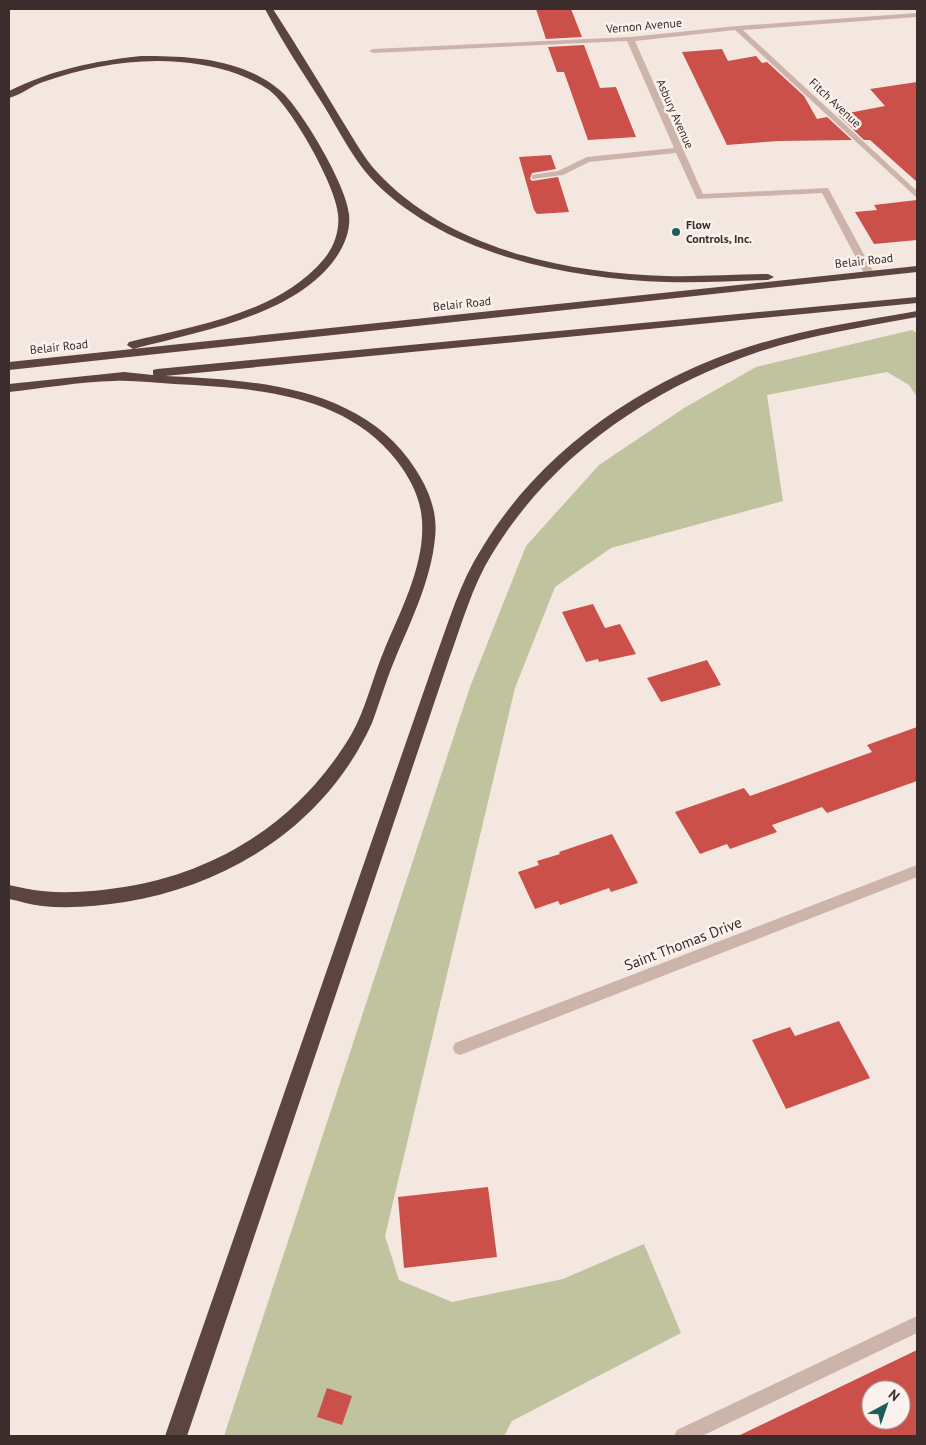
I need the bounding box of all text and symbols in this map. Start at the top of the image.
street label: Vernon Avenue [604,15,683,36]
street label: Fitch Avenue [806,75,864,131]
street label: Asbury Avenue [653,77,697,151]
place label: Flow Controls, Inc. [686,217,752,246]
marker: Flow Controls, Inc. [670,226,682,238]
street label: Belair Road [834,250,894,271]
street label: Belair Road [432,293,492,314]
street label: Belair Road [29,336,89,357]
street label: Saint Thomas Drive [621,912,744,975]
north arrow [861,1380,911,1430]
text: N [885,1385,904,1405]

